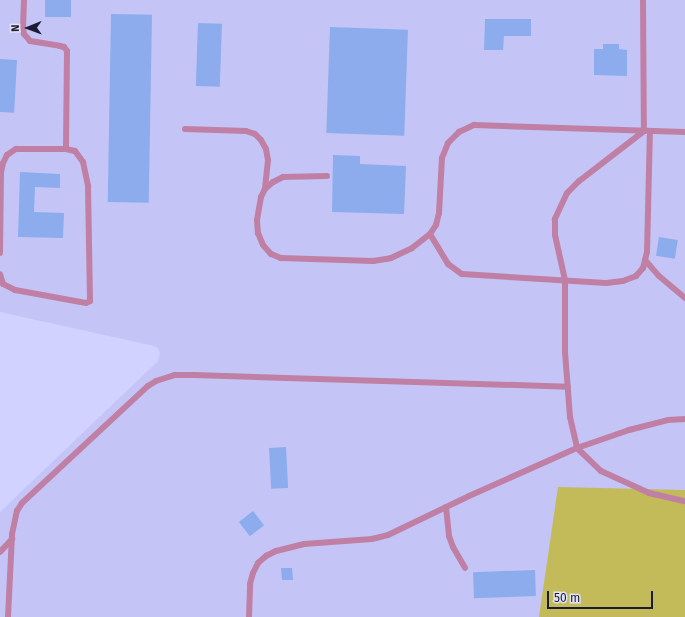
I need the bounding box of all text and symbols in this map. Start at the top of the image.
north arrow [8,8,48,48]
text: N [9,24,22,32]
scale bar [549,583,655,609]
text: 50 m [554,591,580,605]

